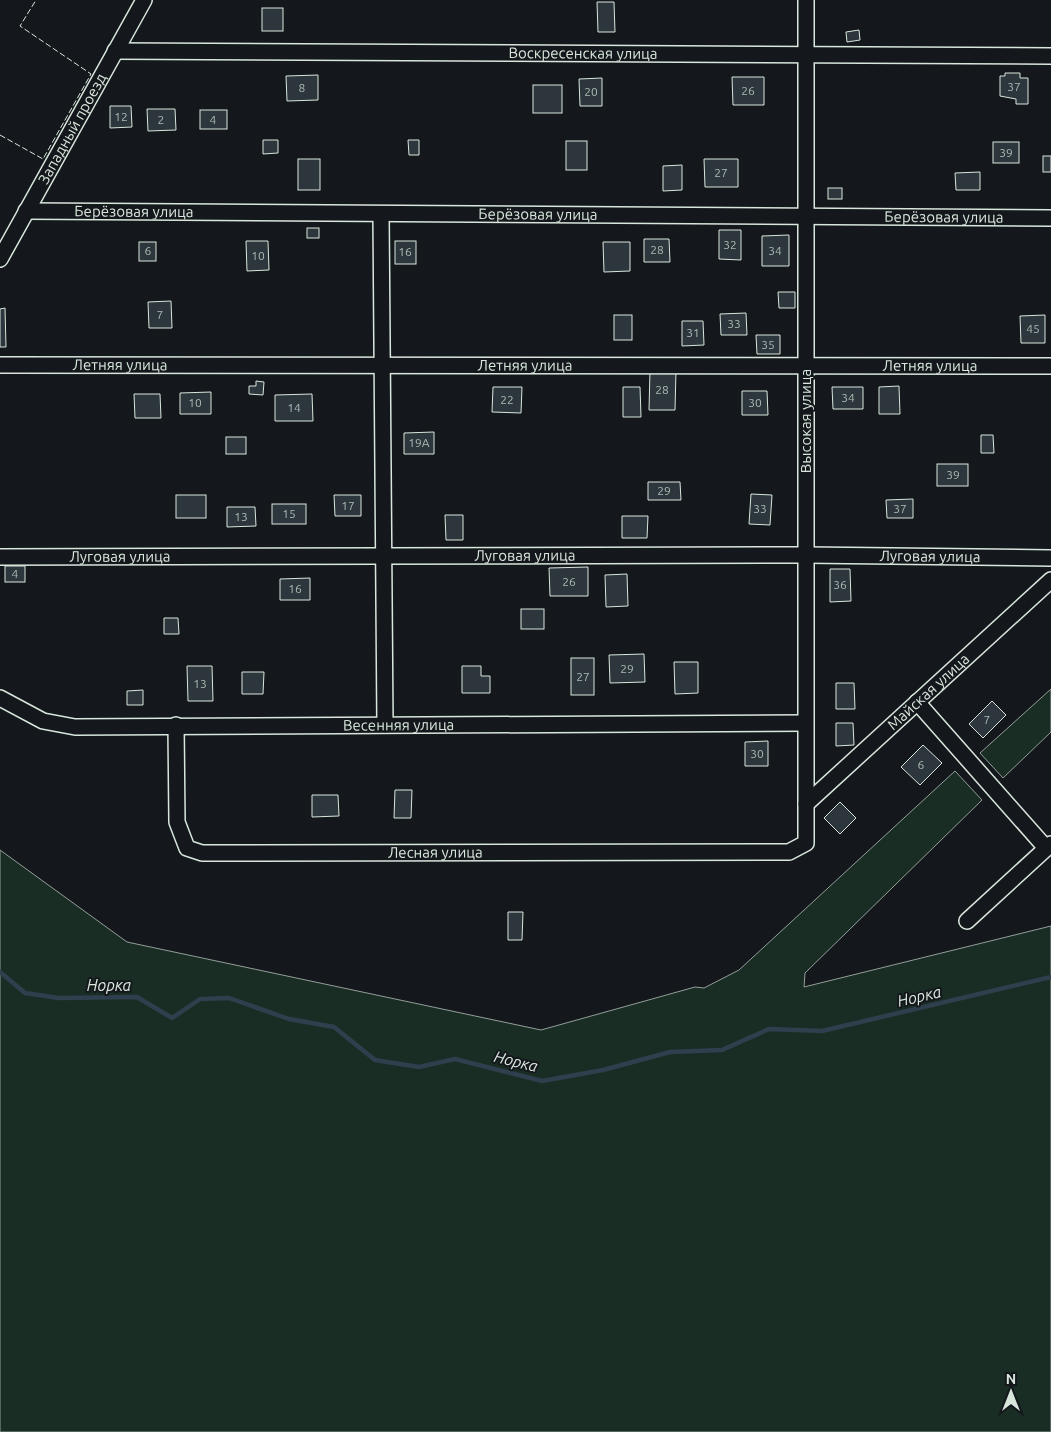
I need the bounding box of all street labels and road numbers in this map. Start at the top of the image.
street label: Воскресенская улица [508,44,658,62]
street label: Западный проезд [34,70,110,187]
street label: Берёзовая улица [74,202,194,220]
street label: Берёзовая улица [478,205,598,223]
street label: Берёзовая улица [884,208,1004,226]
street label: Летняя улица [73,356,167,373]
street label: Летняя улица [478,356,572,374]
street label: Летняя улица [883,357,977,374]
street label: Высокая улица [797,369,814,473]
street label: Луговая улица [474,547,576,564]
street label: Луговая улица [879,547,981,565]
street label: Луговая улица [69,548,171,565]
street label: Майская улица [884,650,973,733]
street label: Весенняя улица [343,716,454,734]
street label: Лесная улица [388,844,483,861]

